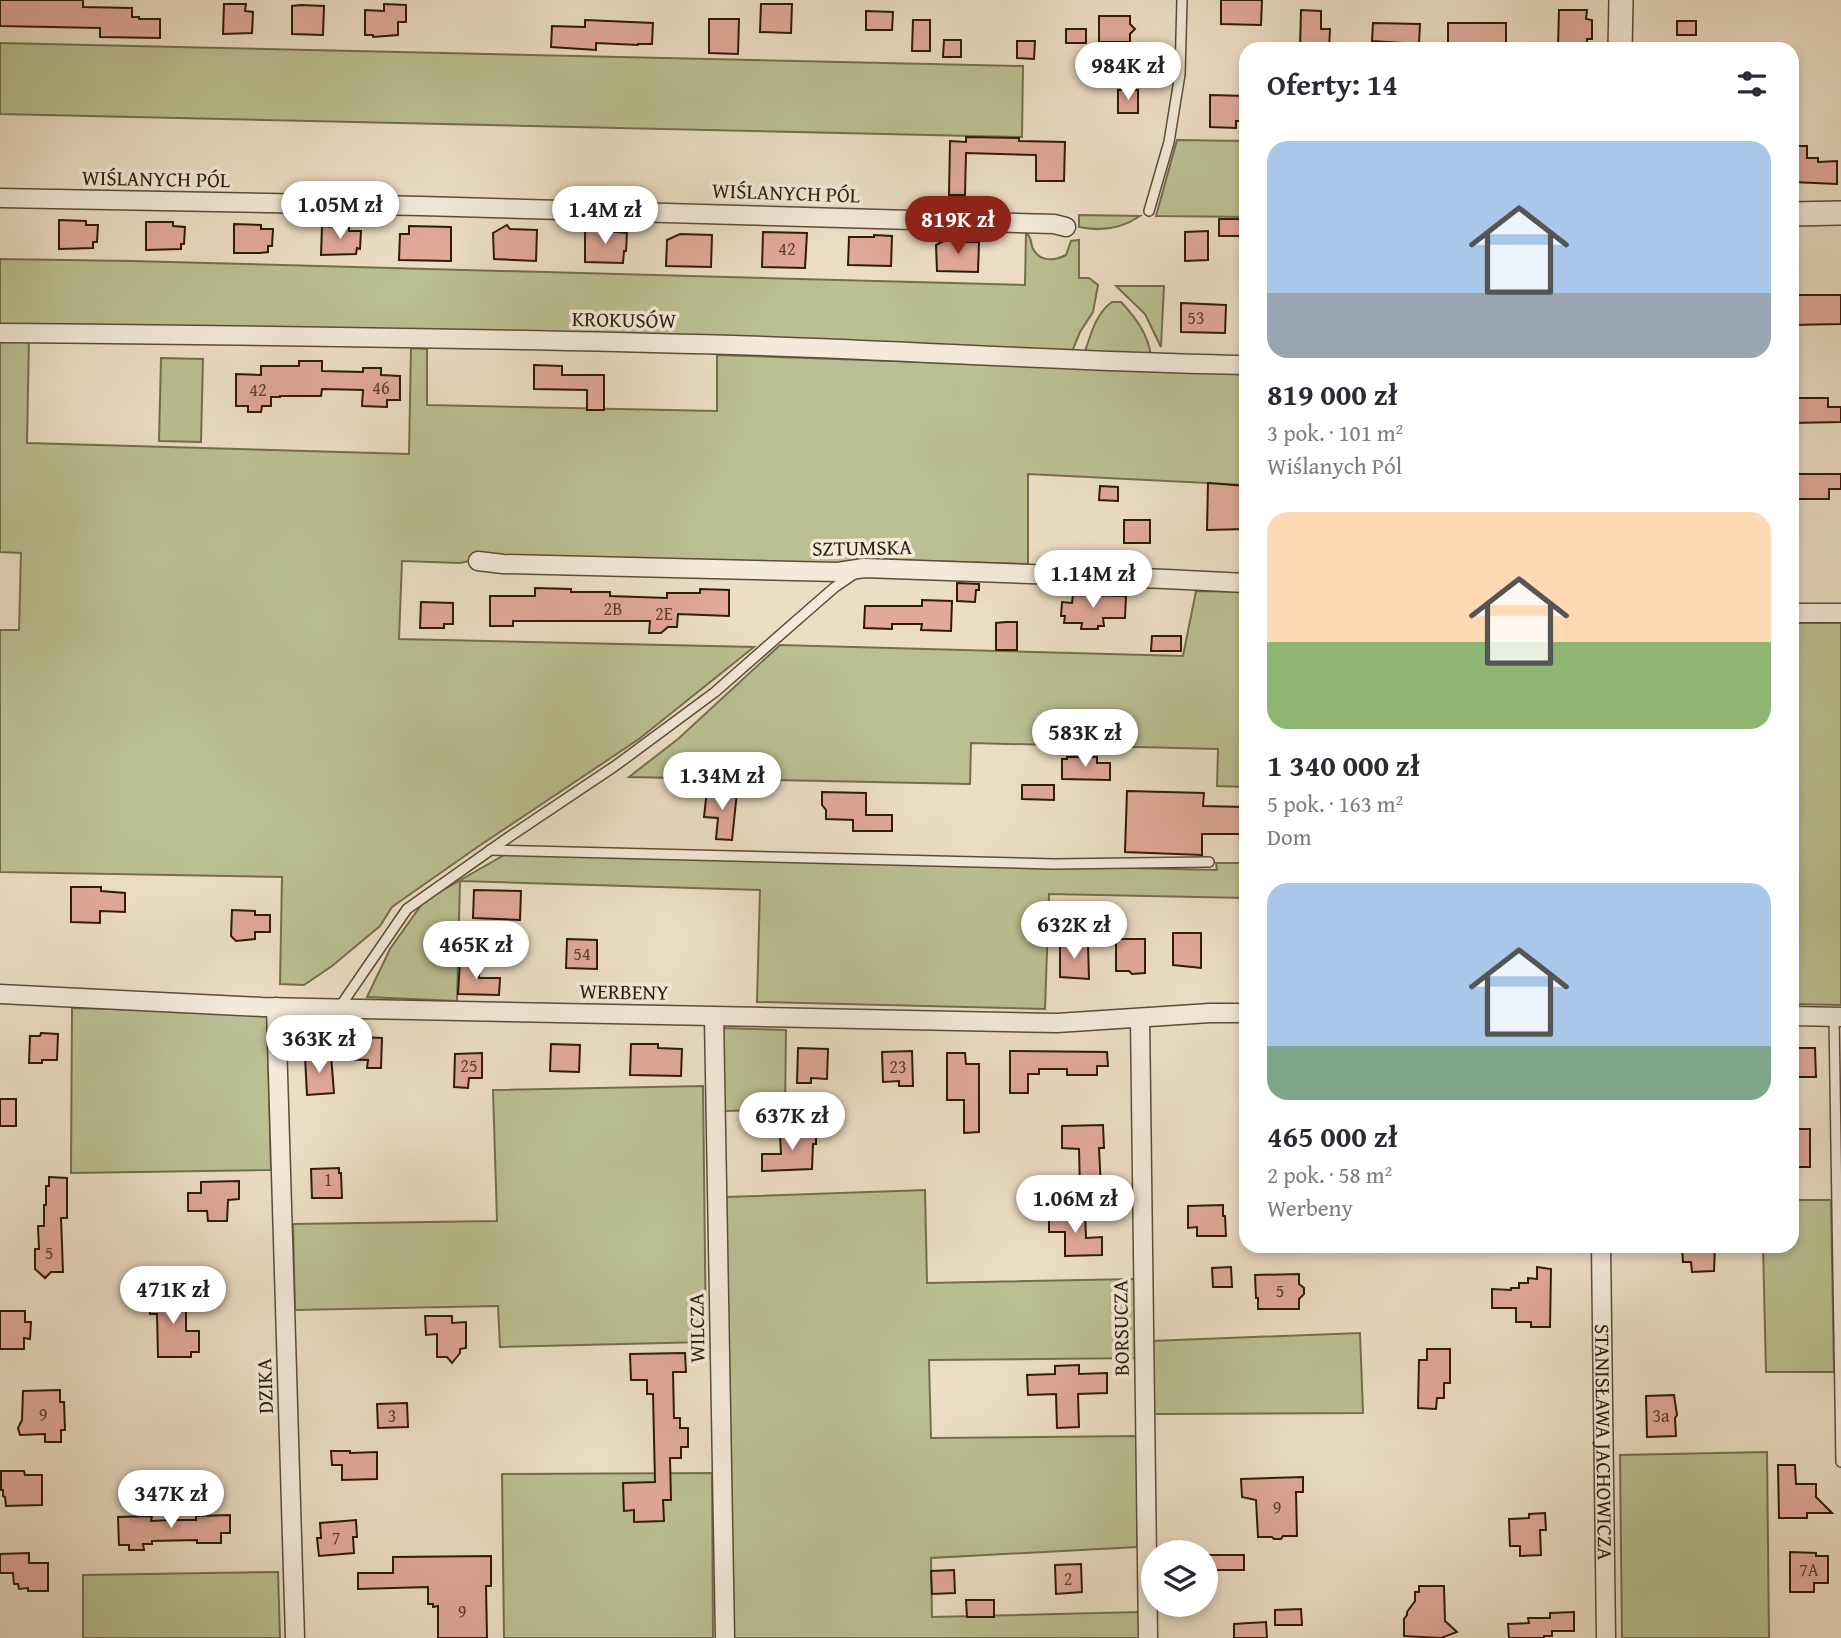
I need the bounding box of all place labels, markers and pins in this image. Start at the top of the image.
pin: 984K zł [1063,42,1193,102]
pin: 1.05M zł [268,182,412,241]
pin: 1.4M zł [540,187,670,246]
pin: 819K zł [893,196,1023,256]
pin: 1.14M zł [1021,550,1165,610]
pin: 583K zł [1020,710,1150,769]
pin: 1.34M zł [650,752,794,812]
pin: 632K zł [1009,902,1139,961]
pin: 465K zł [411,922,541,981]
pin: 363K zł [254,1016,384,1075]
pin: 637K zł [727,1092,857,1152]
pin: 1.06M zł [1003,1176,1147,1235]
pin: 471K zł [108,1266,238,1326]
pin: 347K zł [106,1470,236,1530]

